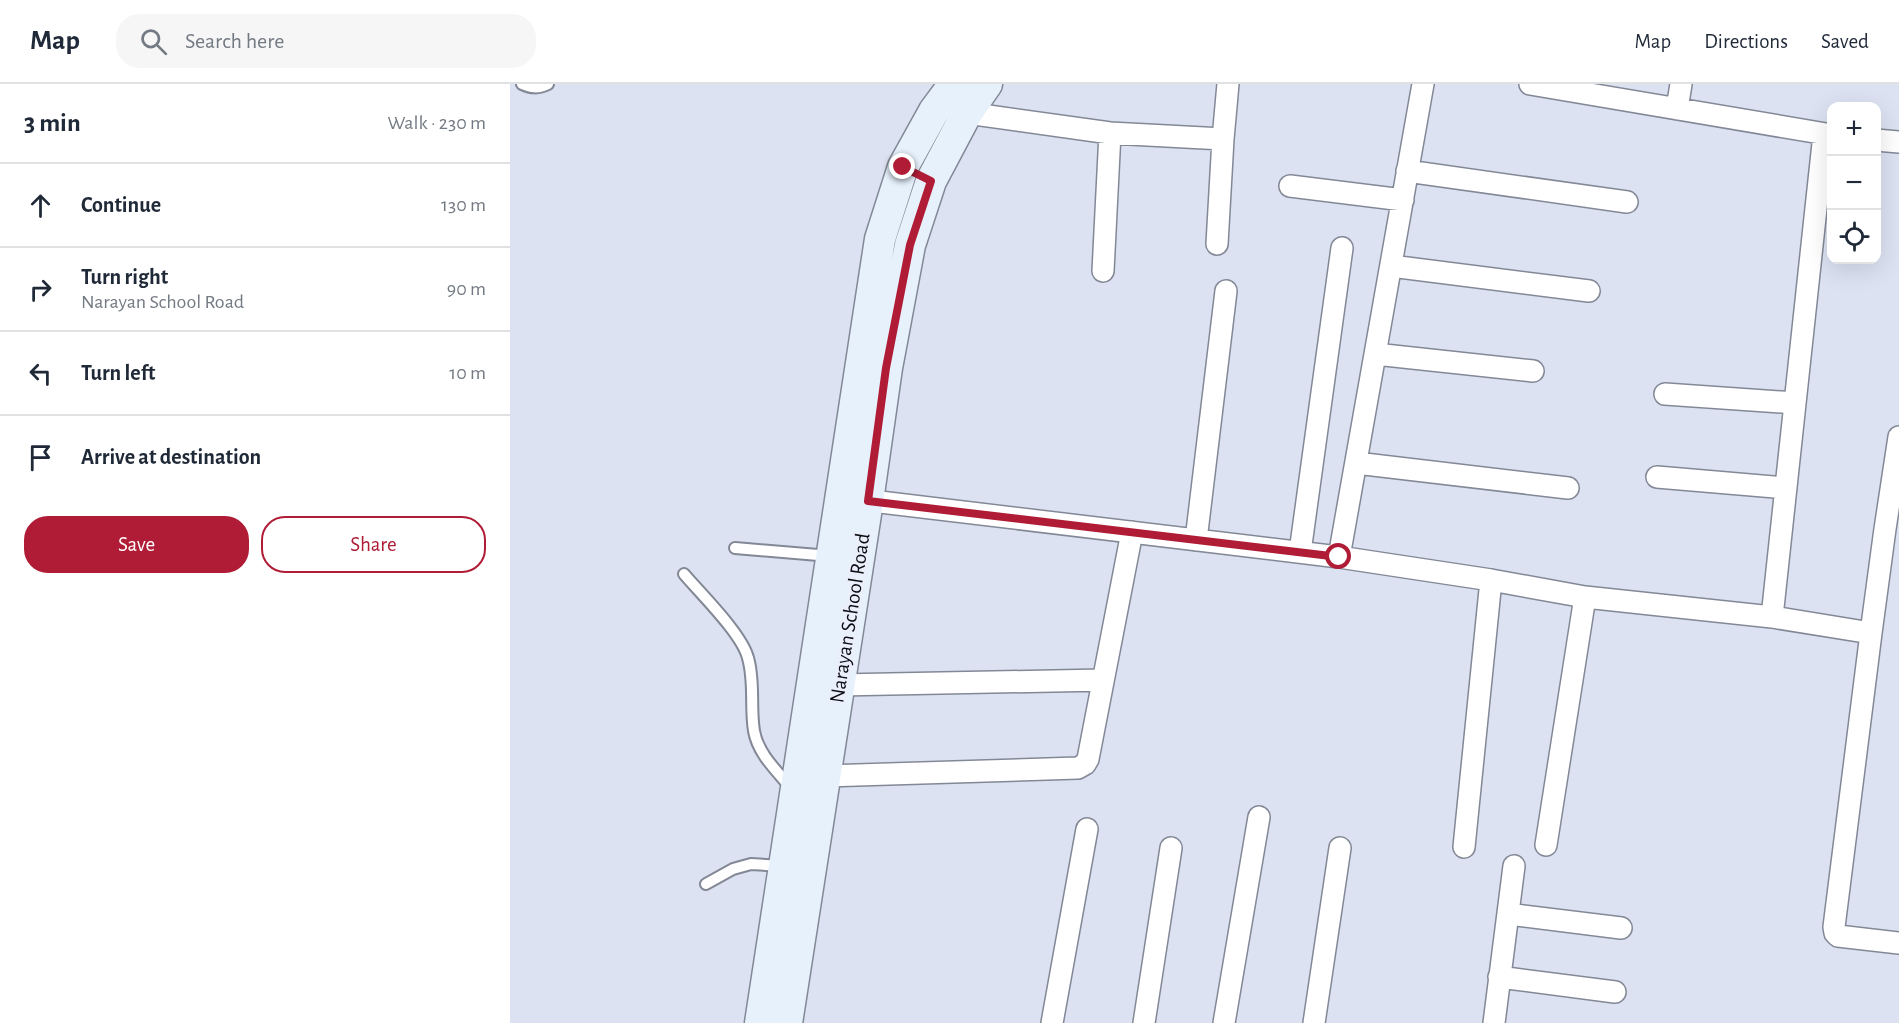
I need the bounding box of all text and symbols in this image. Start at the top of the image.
search box [116,14,536,68]
icon: search [137,25,170,58]
text: Map [30,27,80,55]
text: Search here [185,30,284,52]
text: Map [1635,31,1671,52]
text: Directions [1704,31,1788,52]
text: Saved [1821,31,1869,52]
map controls [1827,102,1881,264]
button: + [1827,102,1881,156]
text: 3 min [24,110,81,136]
text: Walk · 230 m [388,113,486,133]
route end [889,153,915,179]
button: − [1827,156,1881,210]
icon: ahead [24,189,57,222]
text: Continue [81,194,161,216]
text: 130 m [441,195,486,215]
button: locate [1827,210,1881,264]
text: Turn right [81,266,168,288]
icon: right [24,273,57,306]
text: 90 m [447,279,486,299]
text: Narayan School Road [81,292,244,312]
icon: left [24,357,57,390]
text: Turn left [81,362,155,384]
text: 10 m [449,363,486,383]
icon: arrive [24,441,57,474]
text: Arrive at destination [81,446,261,468]
button: Save [24,516,249,573]
button: Share [261,516,486,573]
street label: Narayan School Road [826,532,874,704]
route start [1325,543,1351,569]

